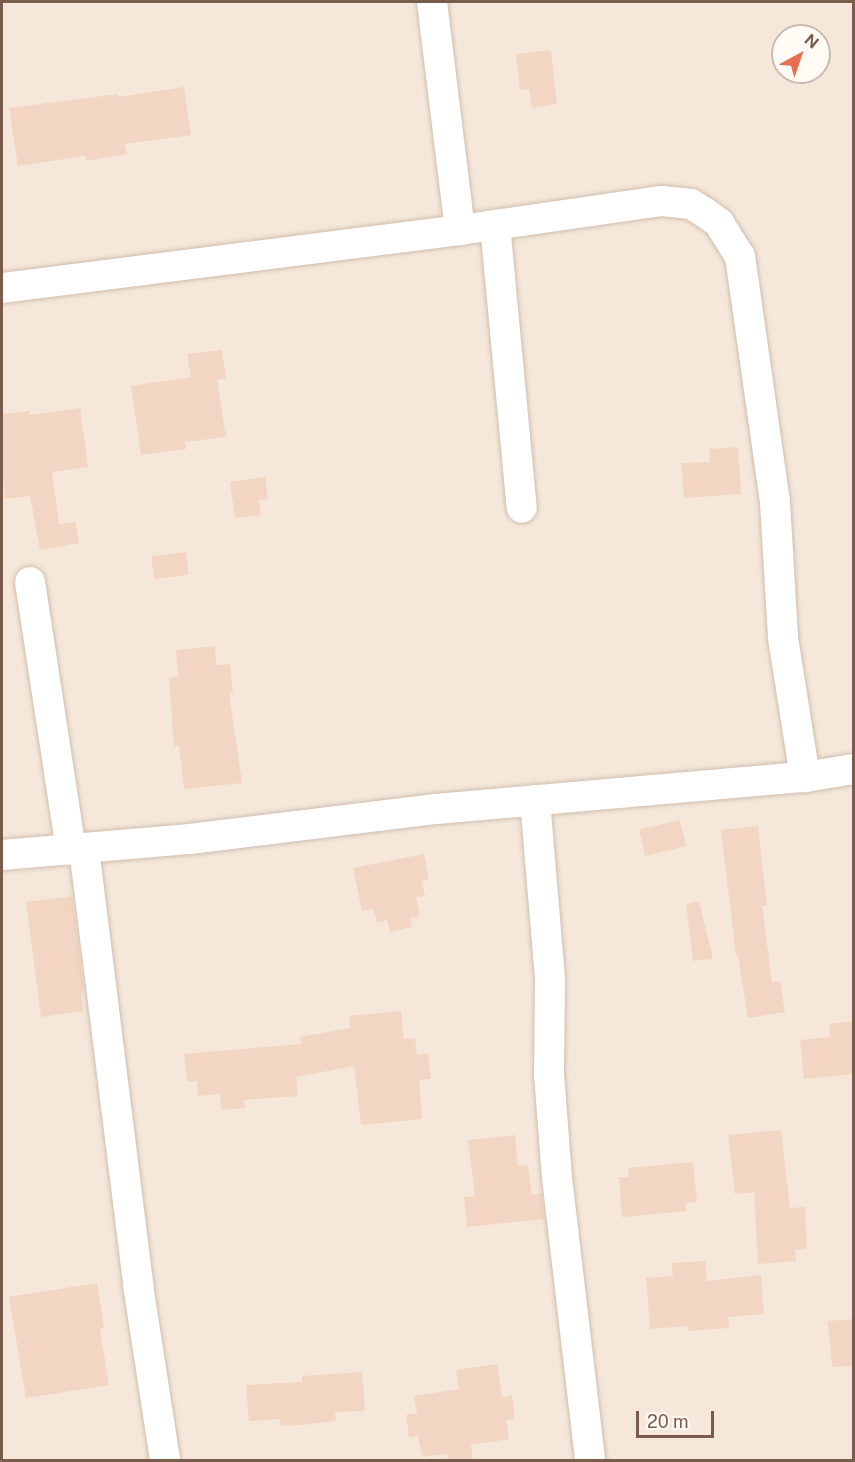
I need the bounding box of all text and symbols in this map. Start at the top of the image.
north arrow [771,24,831,84]
text: N [801,30,823,53]
scale bar [639,1399,717,1437]
text: 20 m [647,1411,689,1432]

